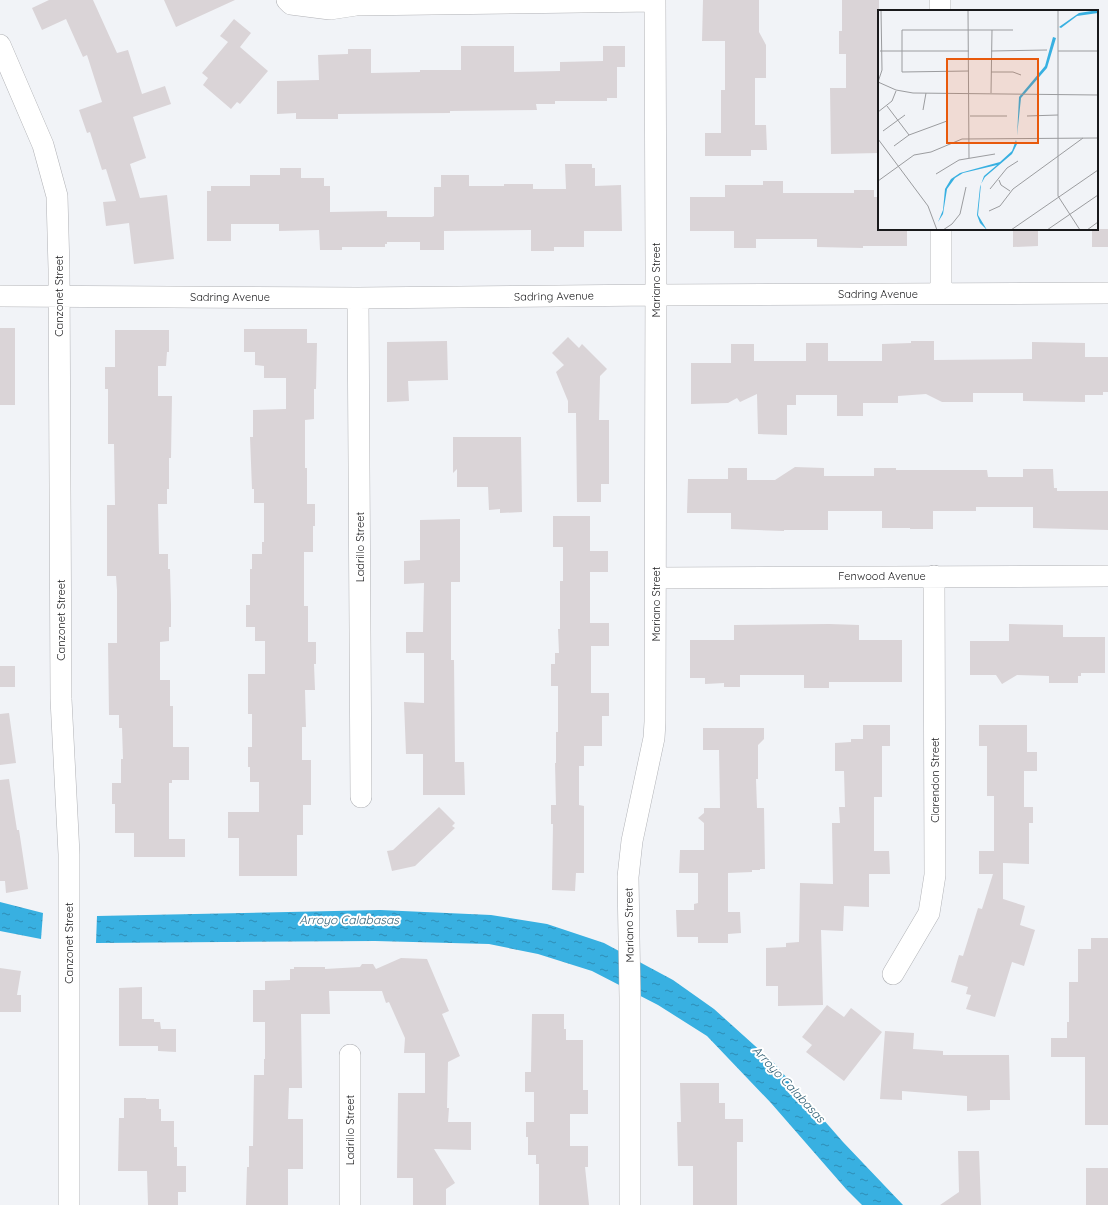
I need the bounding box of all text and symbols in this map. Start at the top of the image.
inset map [878,10,1098,230]
street label: Mariano Street [649,242,663,318]
street label: Canzonet Street [52,255,66,337]
street label: Sadring Avenue [838,287,918,301]
street label: Sadring Avenue [514,288,594,304]
street label: Sadring Avenue [190,290,270,304]
street label: Ladrillo Street [353,512,367,582]
street label: Mariano Street [649,566,663,642]
street label: Fenwood Avenue [838,569,926,583]
street label: Canzonet Street [54,579,68,661]
street label: Clarendon Street [928,737,942,823]
street label: Mariano Street [621,887,637,963]
street label: Canzonet Street [62,902,76,984]
water label: Arroyo Calabasas [299,912,400,927]
water label: Arroyo Calabasas [750,1042,829,1127]
street label: Ladrillo Street [343,1095,357,1165]

